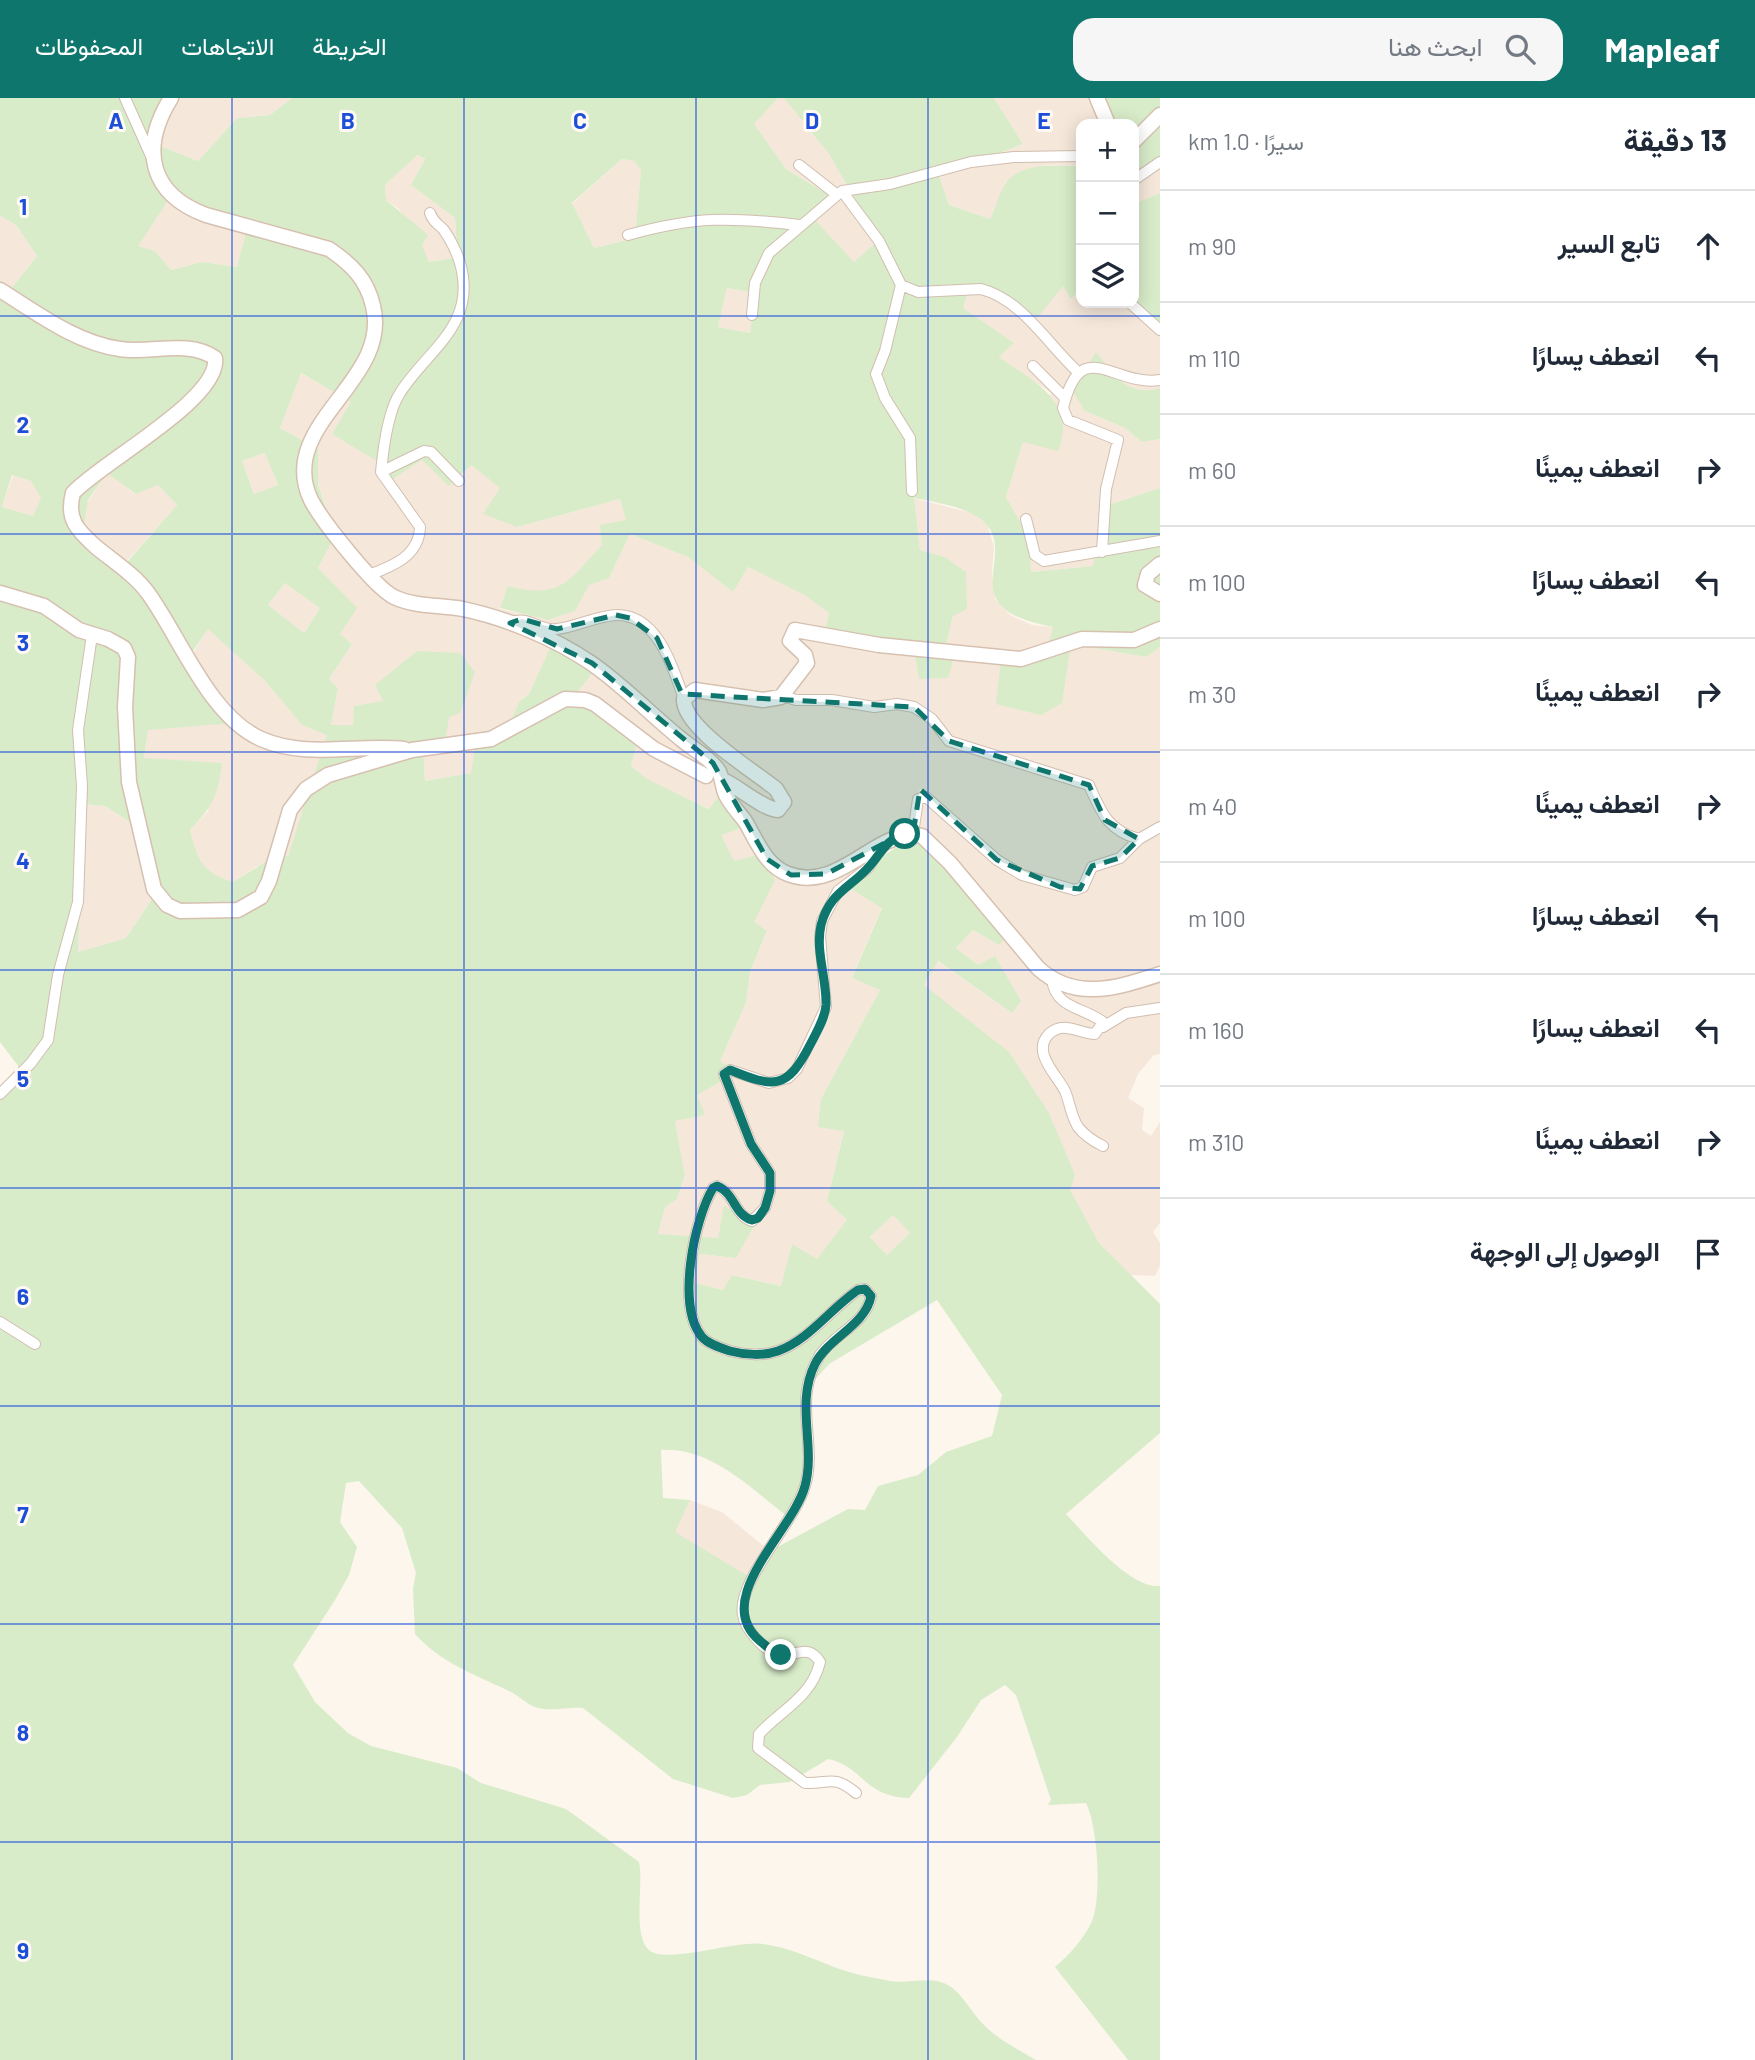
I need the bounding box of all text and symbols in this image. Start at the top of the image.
search box [1073,18,1563,81]
text: Mapleaf [1605,29,1720,69]
text: ابحث هنا [1388,30,1483,61]
icon: search [1501,30,1539,68]
text: المحفوظات [35,31,143,60]
text: الاتجاهات [181,31,274,60]
text: الخريطة [312,31,387,60]
text: A [108,106,124,134]
text: B [341,106,355,134]
text: C [573,106,587,134]
text: D [805,106,819,134]
text: E [1037,106,1051,134]
map controls [1076,119,1139,308]
button: + [1076,119,1139,182]
text: 13 دقيقة [1623,121,1727,157]
text: سيرًا · 1.0 km [1188,127,1304,155]
button: − [1076,182,1139,245]
text: 1 [19,192,27,220]
text: تابع السير [1558,227,1660,258]
icon: ahead [1689,227,1727,265]
text: 90 m [1188,232,1237,260]
button: layers [1076,245,1139,308]
text: انعطف يسارًا [1532,339,1660,370]
icon: left [1689,339,1727,377]
text: 110 m [1188,344,1241,372]
text: 2 [17,410,29,438]
text: انعطف يمينًا [1535,451,1660,482]
icon: right [1689,451,1727,489]
text: 60 m [1188,456,1236,484]
text: انعطف يسارًا [1532,563,1660,594]
icon: left [1689,563,1727,601]
text: 100 m [1188,568,1246,596]
text: 3 [17,628,29,656]
text: انعطف يمينًا [1535,675,1660,706]
icon: right [1689,675,1727,713]
text: 30 m [1188,680,1236,708]
text: انعطف يمينًا [1535,787,1660,818]
icon: right [1689,787,1727,825]
text: 40 m [1188,792,1237,820]
route start [889,818,920,849]
text: 4 [16,846,30,874]
text: انعطف يسارًا [1532,899,1660,930]
icon: left [1689,899,1727,937]
text: 100 m [1188,904,1246,932]
text: انعطف يسارًا [1532,1011,1660,1042]
icon: left [1689,1011,1727,1049]
text: 160 m [1188,1016,1245,1044]
text: 5 [17,1064,29,1092]
text: انعطف يمينًا [1535,1123,1660,1154]
icon: right [1689,1123,1727,1161]
text: 310 m [1188,1128,1244,1156]
text: الوصول إلى الوجهة [1470,1235,1660,1266]
icon: arrive [1689,1235,1727,1273]
text: 6 [17,1282,29,1310]
text: 7 [17,1500,29,1528]
route end [765,1639,796,1670]
text: 8 [17,1718,29,1746]
text: 9 [17,1936,29,1964]

